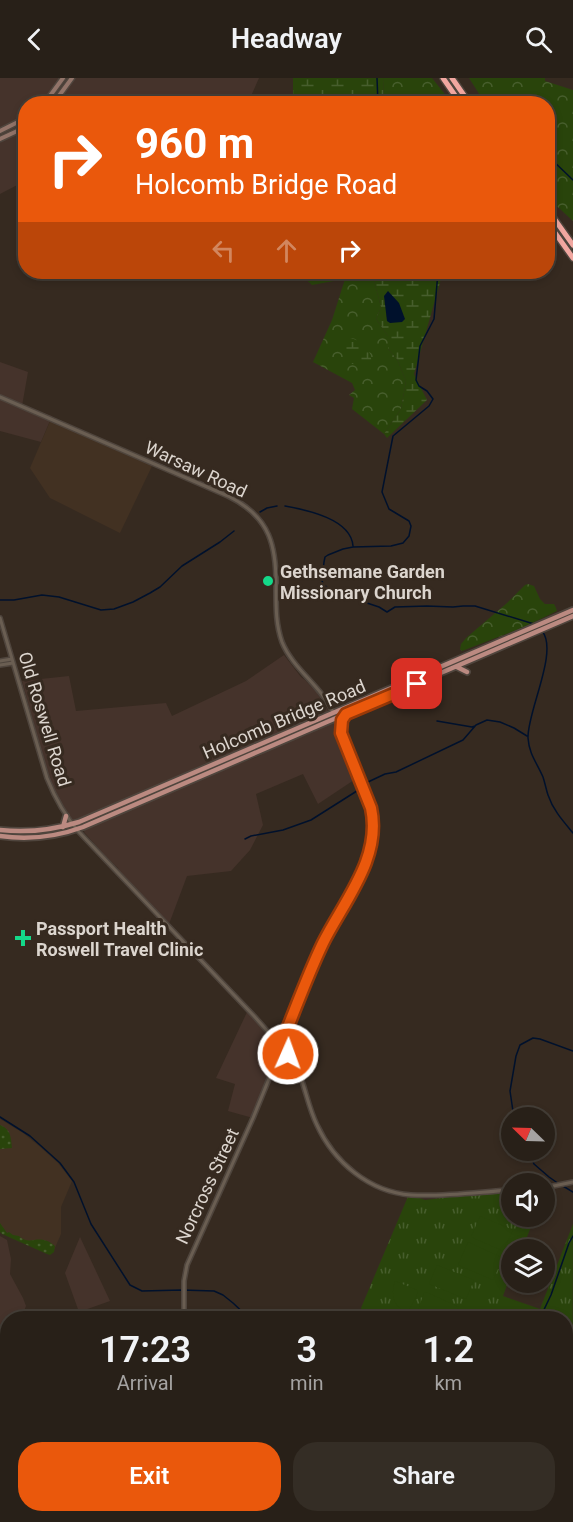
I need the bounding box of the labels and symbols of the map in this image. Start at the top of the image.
street label: Warsaw Road [142,436,250,502]
place label: Gethsemane Garden Missionary Church [280,561,445,603]
marker: Gethsemane Garden Missionary Church [261,574,275,588]
street label: Old Roswell Road [15,649,75,789]
pin [391,658,442,709]
street label: Holcomb Bridge Road [199,675,369,763]
place label: Passport Health Roswell Travel Clinic [36,918,203,960]
marker: Passport Health Roswell Travel Clinic [14,929,32,947]
position arrow [256,1022,320,1086]
north arrow [501,1107,555,1161]
street label: Norcross Street [171,1125,243,1247]

